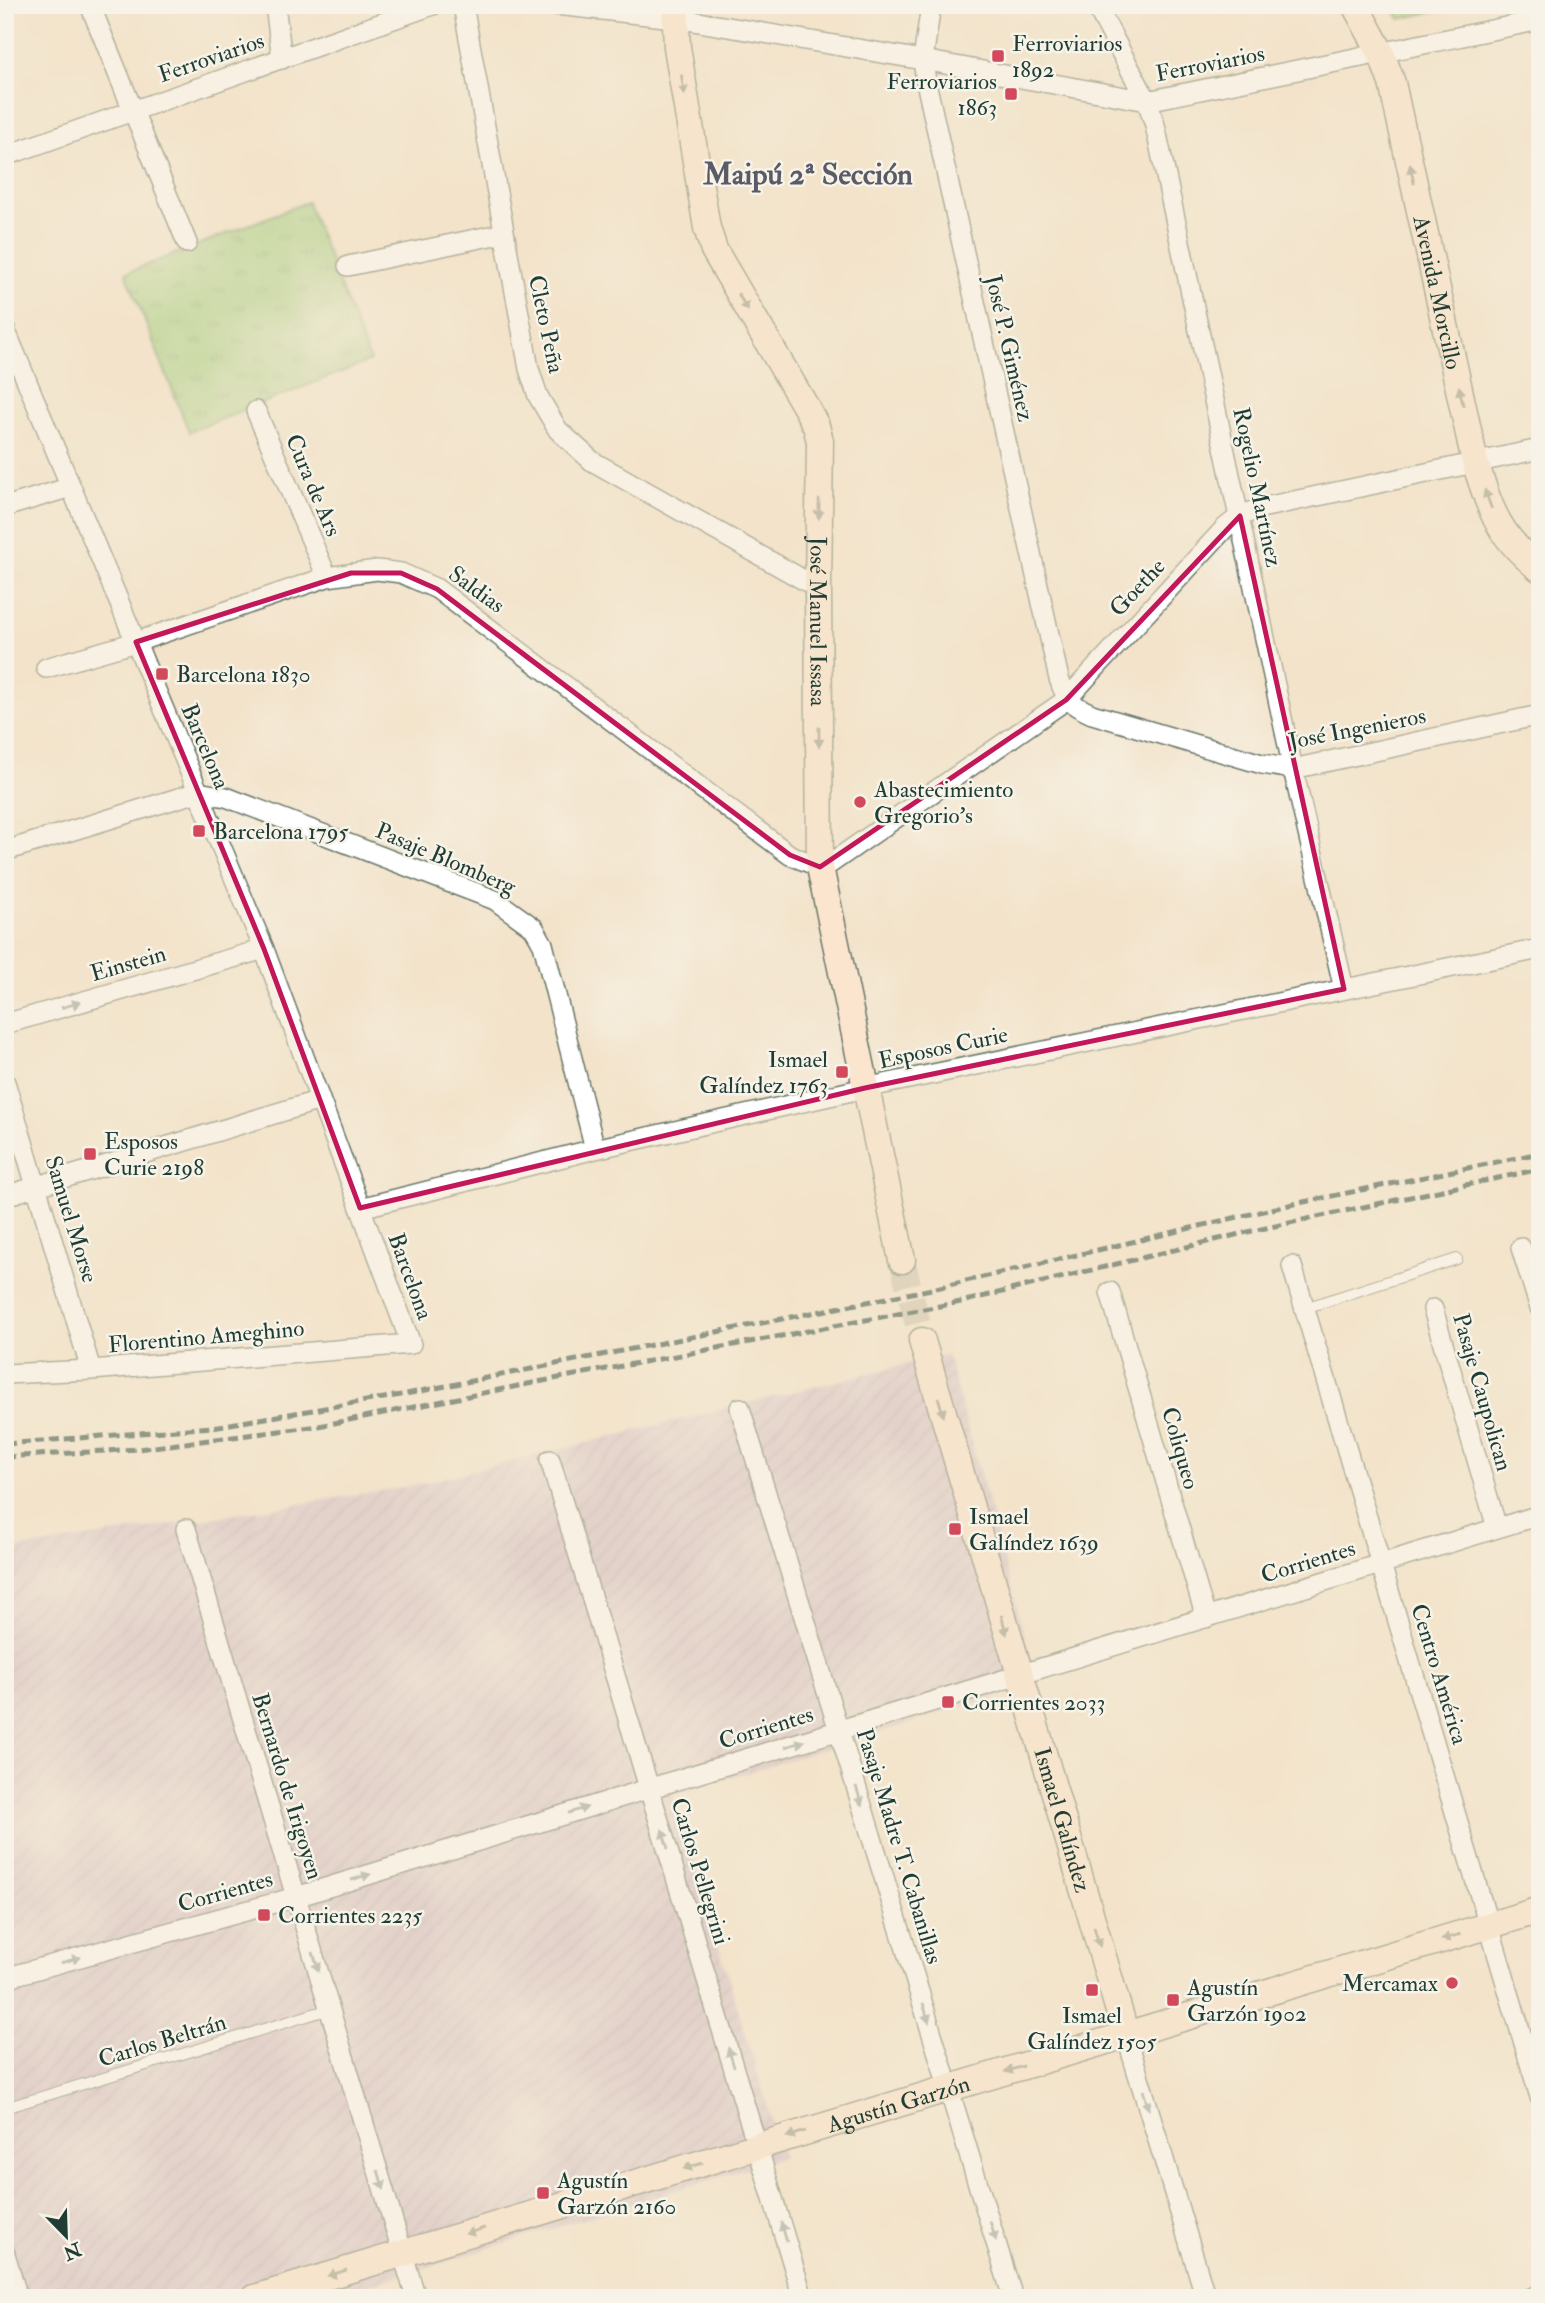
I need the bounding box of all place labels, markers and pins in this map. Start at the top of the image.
place label: Ferroviarios 1892 [1012,29,1123,84]
marker: Ferroviarios 1892 [990,48,1006,64]
place label: Ferroviarios 1863 [887,67,997,122]
marker: Ferroviarios 1863 [1003,86,1019,102]
place label: Barcelona 1830 [176,660,311,689]
marker: Barcelona 1830 [154,666,170,682]
place label: Abastecimiento Gregorio's [873,775,1013,830]
marker: Abastecimiento Gregorio's [852,794,868,810]
place label: Barcelona 1795 [213,817,349,846]
marker: Barcelona 1795 [191,823,207,839]
place label: Ismael Galíndez 1763 [699,1045,828,1100]
marker: Ismael Galíndez 1763 [834,1064,850,1080]
place label: Esposos Curie 2198 [104,1127,204,1182]
marker: Esposos Curie 2198 [82,1146,98,1162]
place label: Ismael Galíndez 1639 [969,1502,1099,1557]
marker: Ismael Galíndez 1639 [947,1521,963,1537]
place label: Corrientes 2033 [962,1688,1105,1717]
marker: Corrientes 2033 [940,1694,956,1710]
place label: Corrientes 2235 [278,1901,422,1930]
marker: Corrientes 2235 [256,1907,272,1923]
place label: Mercamax [1342,1969,1438,1998]
place label: Agustín Garzón 1902 [1186,1973,1307,2028]
marker: Mercamax [1444,1975,1460,1991]
marker: Ismael Galíndez 1505 [1084,1982,1100,1998]
marker: Agustín Garzón 1902 [1165,1992,1181,2008]
place label: Ismael Galíndez 1505 [1027,2001,1157,2056]
place label: Agustín Garzón 2160 [556,2166,676,2221]
marker: Agustín Garzón 2160 [535,2185,551,2201]

